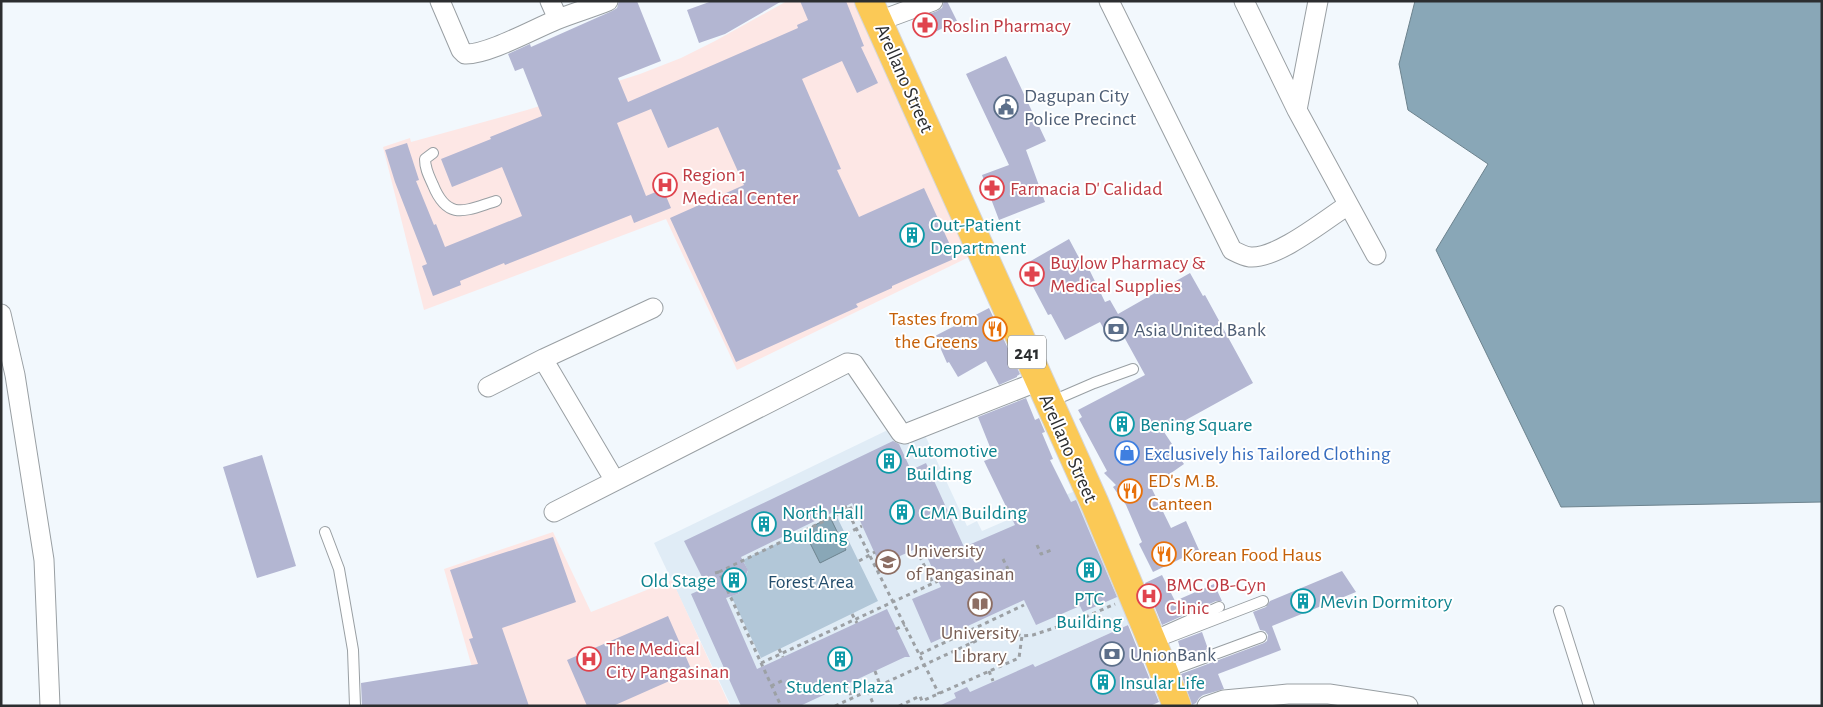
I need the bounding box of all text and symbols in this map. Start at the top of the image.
pharmacy icon: Roslin Pharmacy [912,12,938,38]
place label: Roslin Pharmacy [942,16,1071,36]
street label: Arellano Street [871,21,937,136]
place label: Dagupan City Police Precinct [1024,86,1137,129]
public building icon: Dagupan City Police Precinct [993,94,1019,120]
place label: Region 1 Medical Center [682,165,799,208]
hospital icon: Region 1 Medical Center [652,172,678,198]
pharmacy icon: Farmacia D' Calidad [979,175,1005,201]
place label: Farmacia D' Calidad [1010,179,1163,199]
place label: Out-Patient Department [930,215,1027,258]
building icon: Out-Patient Department [899,222,925,248]
place label: Buylow Pharmacy & Medical Supplies [1050,253,1206,296]
pharmacy icon: Buylow Pharmacy & Medical Supplies [1019,261,1045,287]
place label: Tastes from the Greens [889,309,978,352]
restaurant icon: Tastes from the Greens [982,316,1008,342]
bank icon: Asia United Bank [1103,316,1129,342]
place label: Asia United Bank [1134,320,1266,340]
road number: 241 [1008,336,1046,368]
street label: Arellano Street [1035,391,1101,506]
building icon: Bening Square [1109,411,1135,437]
place label: Bening Square [1140,415,1252,435]
shop icon: Exclusively his Tailored Clothing [1114,440,1140,466]
place label: Automotive Building [906,441,998,484]
place label: Exclusively his Tailored Clothing [1144,444,1391,464]
building icon: Automotive Building [876,448,902,474]
place label: ED's M.B. Canteen [1148,471,1219,514]
restaurant icon: ED's M.B. Canteen [1117,478,1143,504]
building icon: CMA Building [889,499,915,525]
place label: North Hall Building [782,503,864,546]
place label: CMA Building [920,503,1027,523]
building icon: North Hall Building [751,511,777,537]
place label: University of Pangasinan [906,541,1015,584]
restaurant icon: Korean Food Haus [1151,541,1177,567]
place label: Korean Food Haus [1182,545,1322,565]
school or university icon: University of Pangasinan [875,549,901,575]
building icon: PTC Building [1076,557,1102,583]
building icon: Old Stage [721,567,747,593]
place label: Old Stage [641,571,716,591]
park label: Forest Area [768,572,854,592]
place label: BMC OB-Gyn Clinic [1166,575,1266,618]
hospital icon: BMC OB-Gyn Clinic [1136,583,1162,609]
building icon: Mevin Dormitory [1290,588,1316,614]
place label: PTC Building [1056,589,1122,632]
library icon: University Library [967,591,993,617]
place label: Mevin Dormitory [1320,592,1453,612]
place label: University Library [941,623,1020,666]
place label: The Medical City Pangasinan [606,639,729,682]
bank icon: UnionBank [1099,641,1125,667]
place label: UnionBank [1130,645,1216,665]
hospital icon: The Medical City Pangasinan [576,646,602,672]
building icon: Student Plaza [827,646,853,672]
building icon: Insular Life [1090,669,1116,695]
place label: Insular Life [1120,673,1205,693]
place label: Student Plaza [786,677,894,697]

